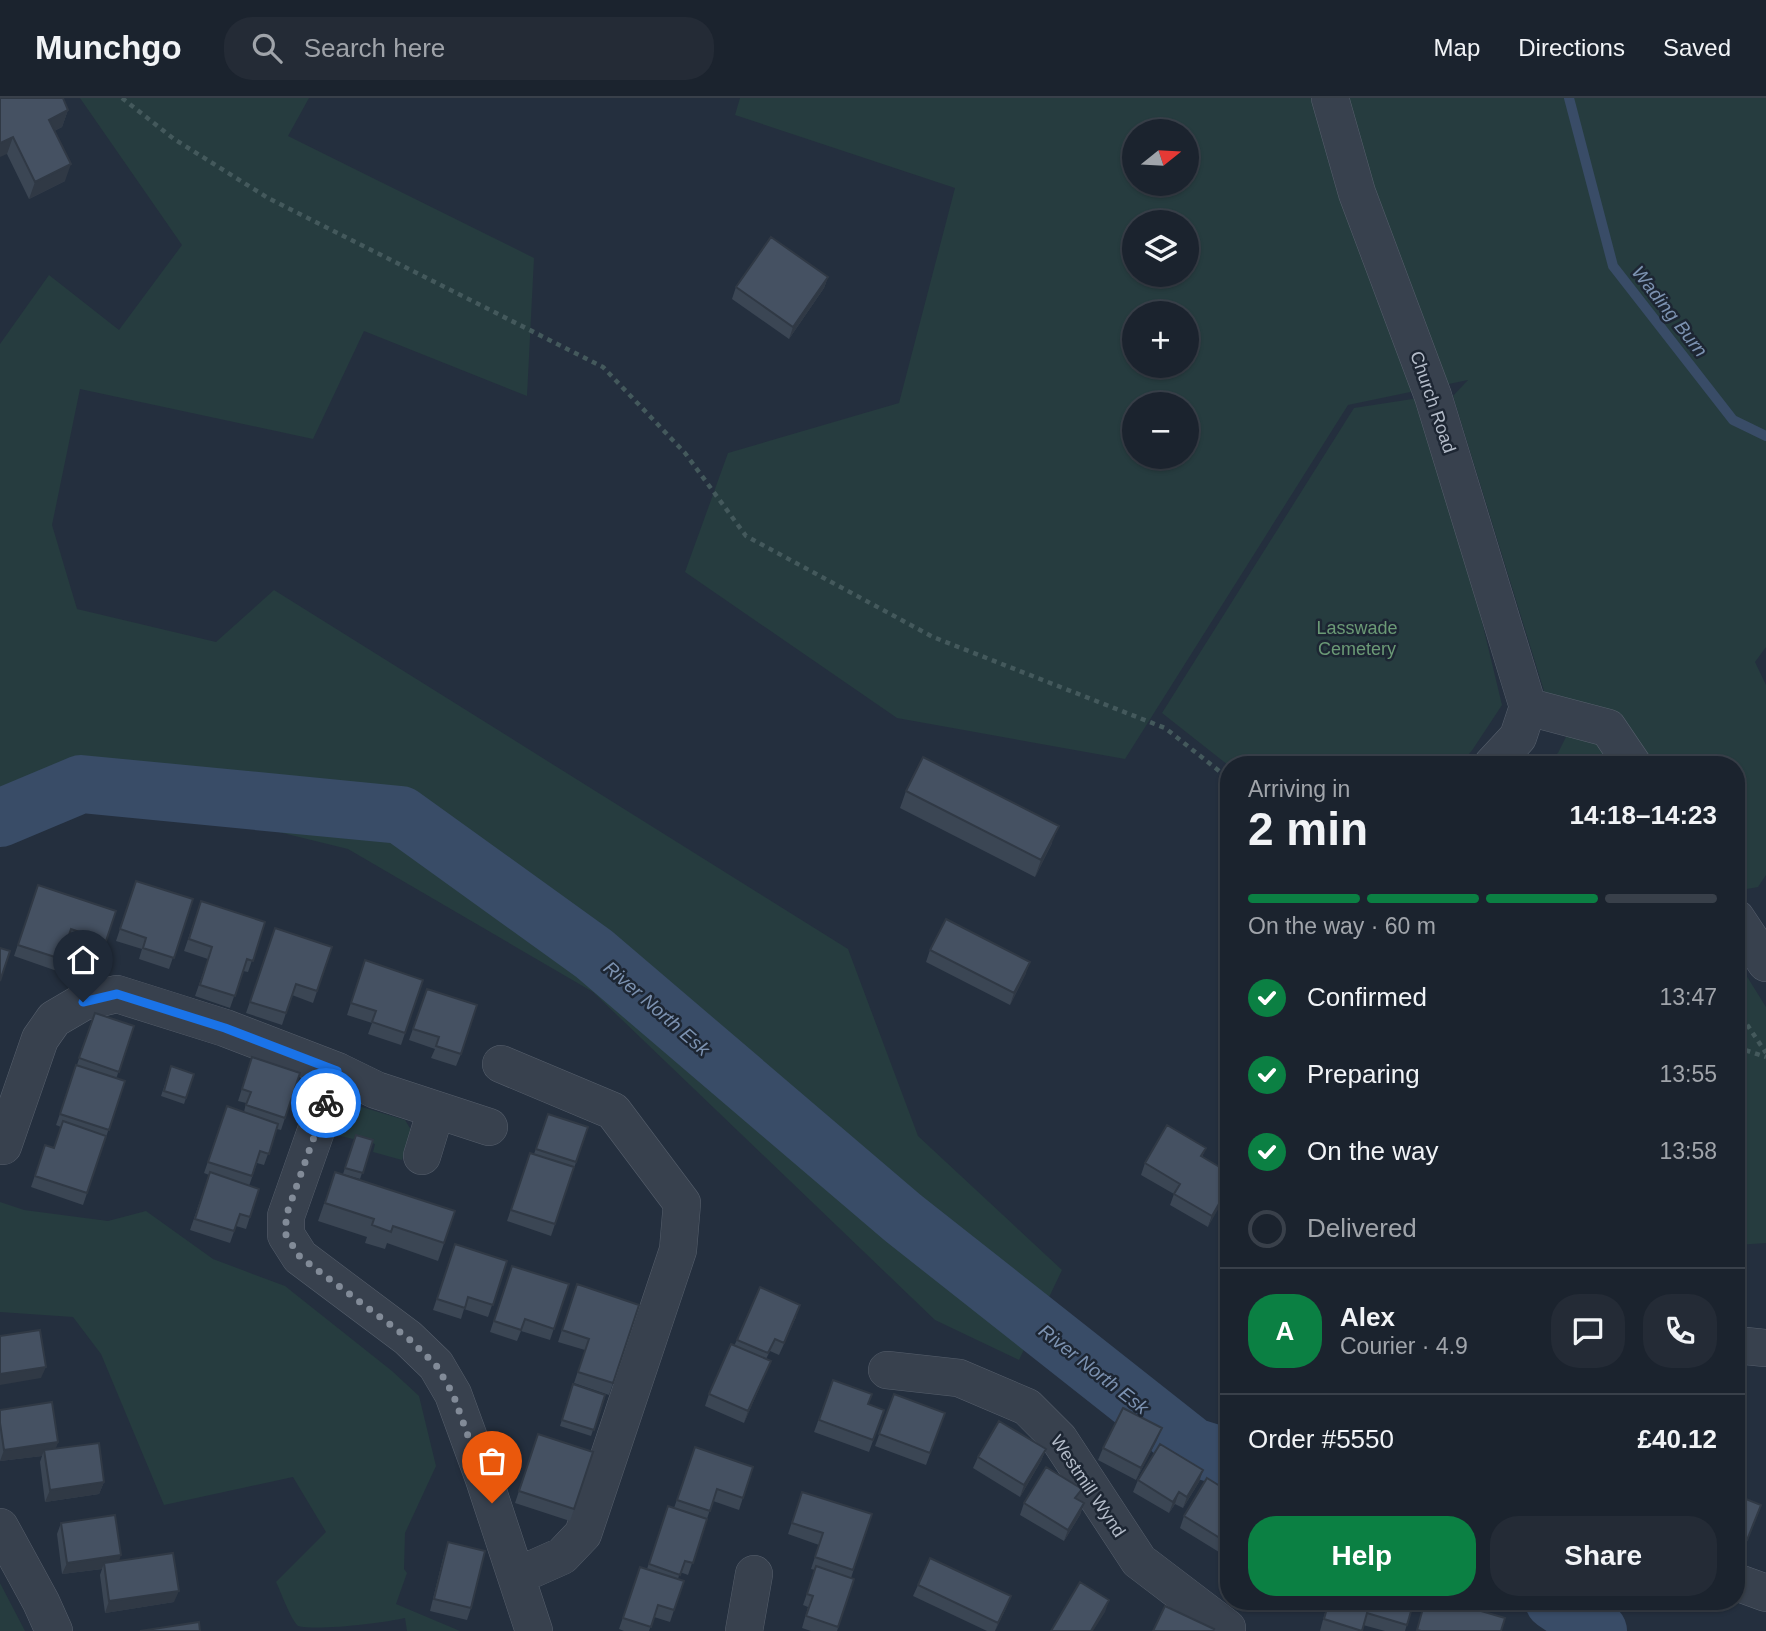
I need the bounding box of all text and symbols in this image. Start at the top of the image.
search box [224,17,714,80]
text: Munchgo [35,29,182,66]
icon: search [248,29,286,67]
text: Search here [304,33,445,63]
text: Map [1434,34,1480,61]
text: Directions [1518,34,1625,61]
text: Saved [1663,34,1731,61]
north arrow [1122,119,1199,196]
map controls [1122,119,1199,469]
button: layers [1122,210,1199,287]
water label: Wading Burn [1628,262,1712,361]
button: + [1122,301,1199,378]
street label: Church Road [1406,349,1460,455]
button: − [1122,392,1199,469]
park label: Lasswade Cemetery [1316,618,1398,659]
text: Arriving in [1248,776,1350,802]
text: 14:18–14:23 [1570,800,1717,830]
text: 2 min [1248,803,1368,855]
text: On the way · 60 m [1248,913,1436,939]
pin [53,930,113,1002]
icon: home [64,941,102,979]
water label: River North Esk [600,957,715,1061]
icon: check [1248,979,1286,1017]
text: Confirmed [1307,982,1427,1012]
text: 13:47 [1659,984,1717,1010]
icon: check [1248,1056,1286,1094]
text: Preparing [1307,1059,1420,1089]
text: 13:55 [1659,1061,1717,1087]
courier [291,1068,361,1138]
icon: bike [307,1084,345,1122]
icon: check [1248,1133,1286,1171]
text: On the way [1307,1136,1439,1166]
text: 13:58 [1659,1138,1717,1164]
text: Delivered [1307,1213,1417,1243]
button: chat [1551,1294,1625,1368]
button: phone [1643,1294,1717,1368]
text: Alex [1340,1302,1395,1332]
text: A [1276,1316,1294,1346]
water label: River North Esk [1035,1320,1154,1420]
text: Courier · 4.9 [1340,1333,1468,1359]
text: Order #5550 [1248,1424,1394,1454]
text: £40.12 [1637,1424,1717,1454]
pin [462,1431,522,1503]
street label: Westmill Wynd [1047,1431,1129,1541]
icon: bag [473,1442,511,1480]
button: Help [1248,1516,1476,1596]
button: Share [1490,1516,1717,1596]

